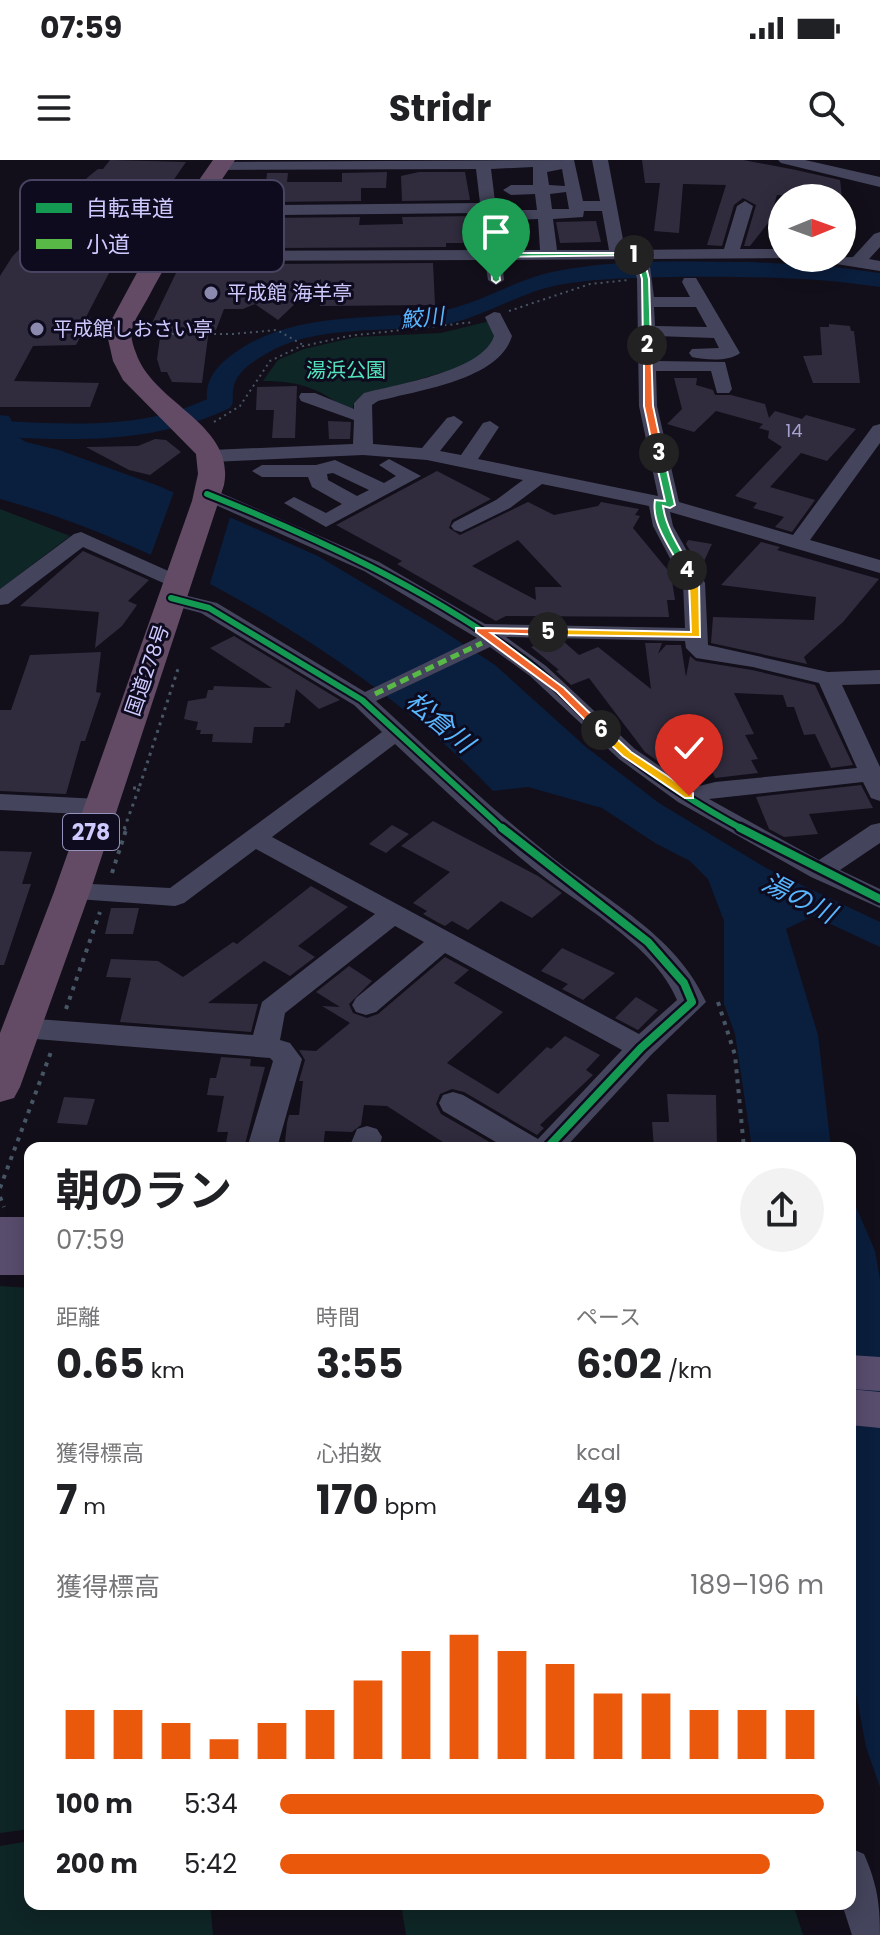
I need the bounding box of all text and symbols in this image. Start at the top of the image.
text: 07:59 [40,6,122,49]
text: Stridr [389,83,491,134]
icon: menu [32,86,76,130]
icon: search [804,86,848,130]
legend [20,180,284,272]
north arrow [768,184,856,272]
map controls [768,184,856,272]
text: 自転車道 [86,193,174,224]
pin [462,198,530,280]
icon: arrive [474,210,518,254]
text: 小道 [86,229,130,260]
pin: 1 [614,235,654,275]
text: 1 [630,239,638,270]
place label: 平成館 海羊亭 [227,279,352,307]
marker: 平成館 海羊亭 [202,284,220,302]
water label: 鮫川 [398,300,447,336]
place label: 平成館しおさい亭 [53,315,213,343]
marker: 平成館しおさい亭 [28,320,46,338]
pin: 2 [627,325,667,365]
text: 2 [641,329,653,360]
park label: 湯浜公園 [306,356,386,384]
house number: 14 [785,418,803,443]
pin: 3 [639,433,679,473]
text: 3 [652,437,666,468]
pin: 4 [667,550,707,590]
text: 4 [680,554,694,585]
pin: 5 [528,612,568,652]
text: 5 [541,616,555,647]
street label: 国道278号 [118,621,176,719]
water label: 松倉川 [399,683,484,763]
pin: 6 [581,710,621,750]
text: 6 [594,714,608,745]
pin [655,714,723,796]
icon: check [667,726,711,770]
road number: 278 [63,814,119,850]
water label: 湯の川 [756,864,845,933]
text: 朝のラン [56,1160,232,1221]
button: share [740,1168,824,1252]
text: 07:59 [56,1222,125,1258]
text: 距離 [56,1302,100,1333]
text: 時間 [316,1302,360,1333]
text: ペース [576,1302,641,1333]
text: 0.65 [56,1336,145,1392]
text: 3:55 [316,1336,404,1392]
text: 6:02 [576,1336,662,1392]
text: km [145,1355,185,1386]
text: /km [662,1355,712,1386]
text: kcal [576,1437,621,1468]
text: 獲得標高 [56,1438,144,1469]
text: 心拍数 [316,1438,382,1469]
text: 49 [576,1471,628,1527]
text: 7 [56,1472,77,1528]
text: 170 [316,1472,379,1528]
text: m [77,1491,106,1522]
text: bpm [379,1491,437,1522]
text: 189–196 m [690,1567,824,1603]
text: 獲得標高 [56,1569,160,1605]
text: 100 m [56,1786,133,1822]
text: 5:34 [184,1786,238,1822]
text: 200 m [56,1846,138,1882]
text: 5:42 [184,1846,237,1882]

